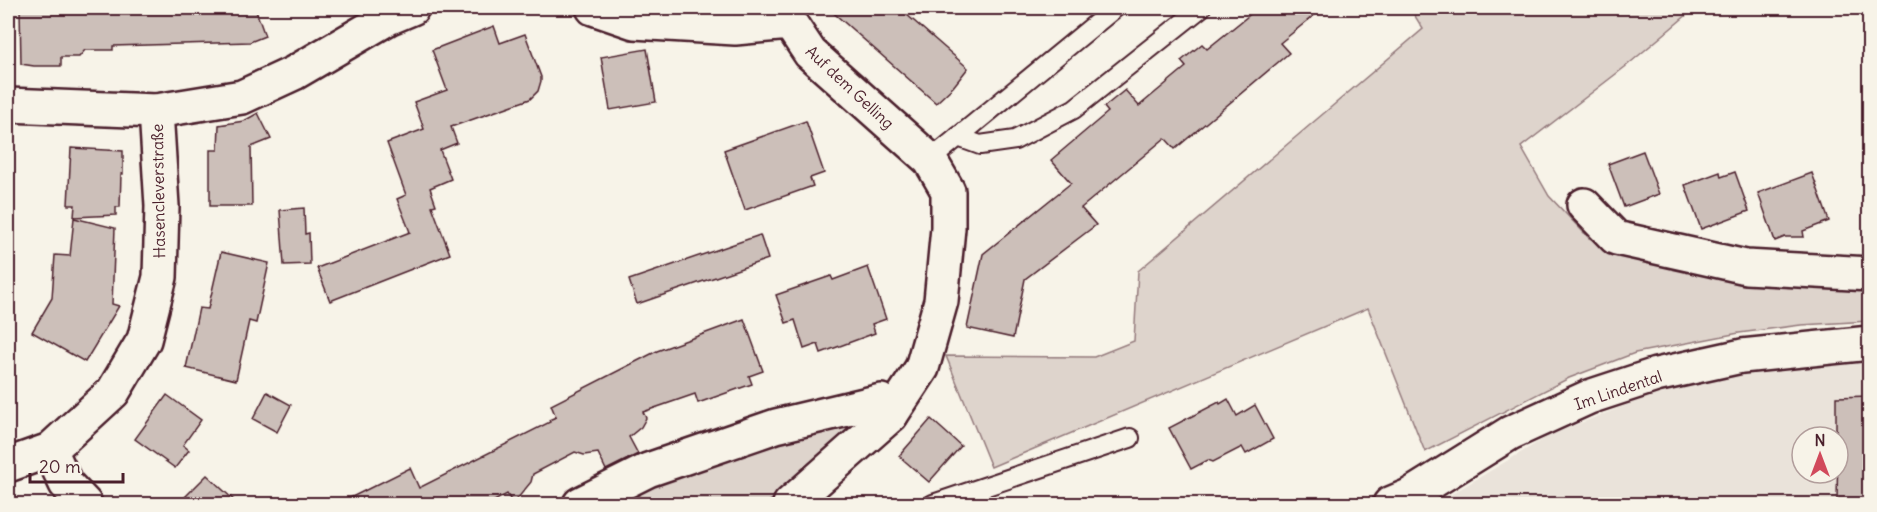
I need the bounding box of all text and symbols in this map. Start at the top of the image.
street label: Auf dem Gelling [802,41,898,133]
street label: Hasencleverstraße [147,124,169,258]
street label: Im Lindental [1572,366,1664,414]
north arrow [1790,425,1850,485]
text: N [1814,430,1826,450]
scale bar [30,446,123,484]
text: 20 m [39,455,81,478]

